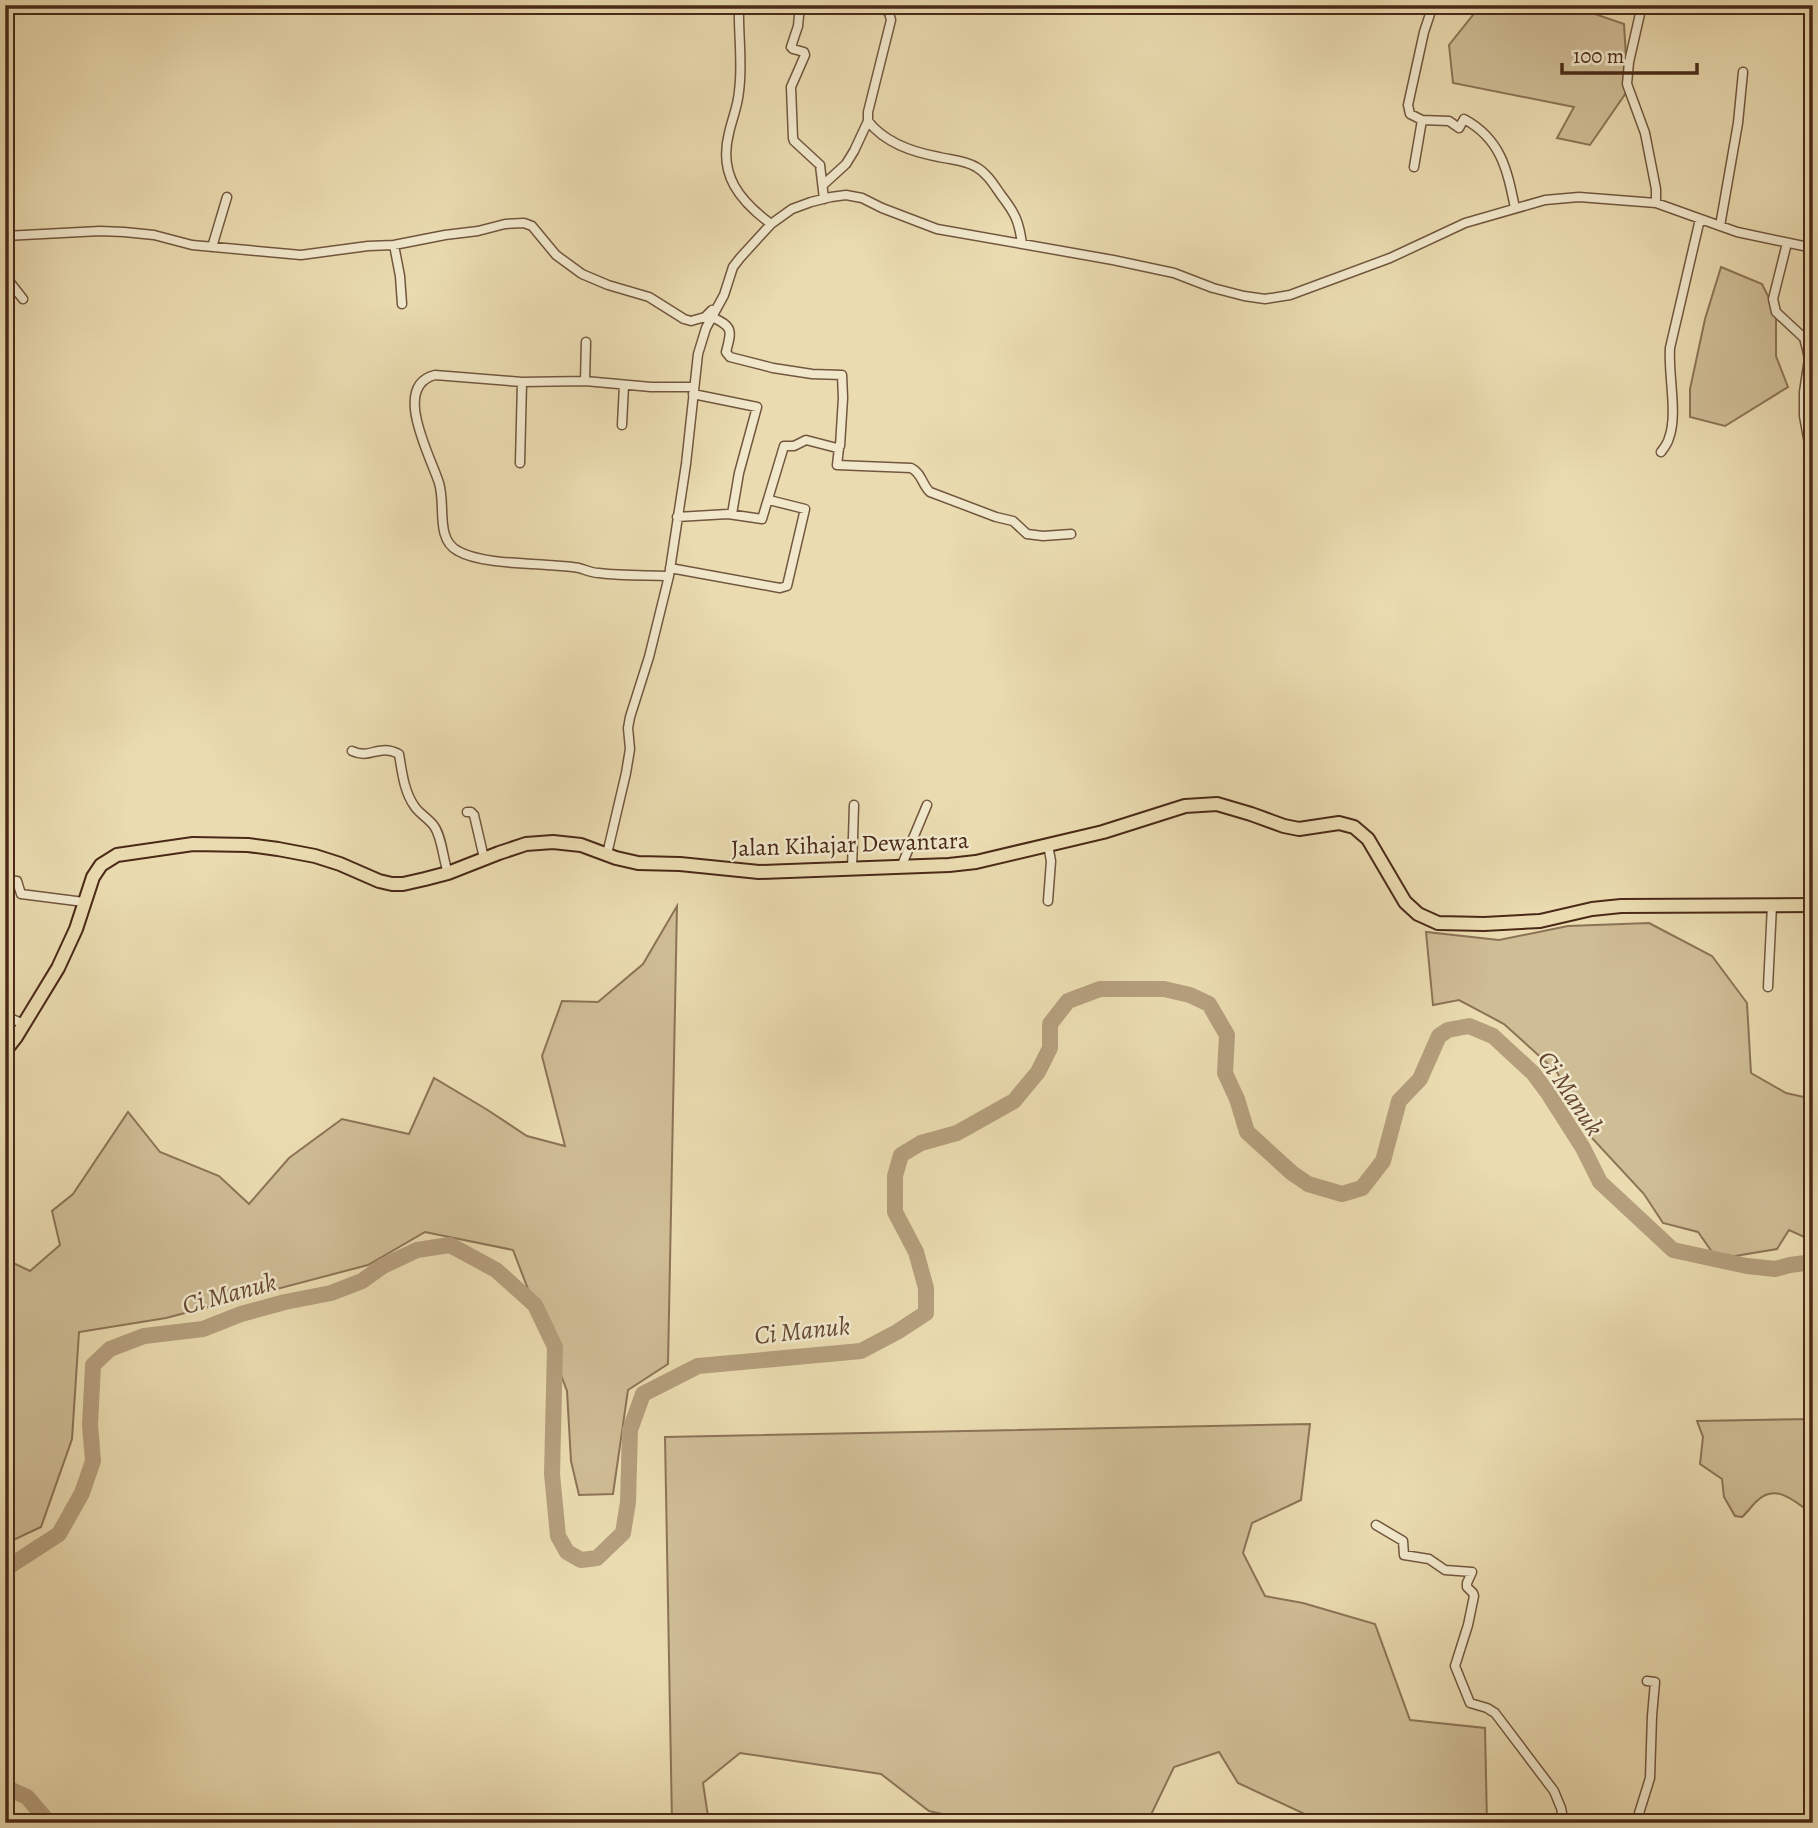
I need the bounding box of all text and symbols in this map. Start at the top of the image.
scale bar [1562,32,1697,76]
text: 100 m [1573,42,1624,70]
street label: Jalan Kihajar Dewantara [731,824,970,864]
water label: Ci Manuk [1529,1044,1612,1143]
water label: Ci Manuk [178,1264,280,1323]
water label: Ci Manuk [752,1308,852,1353]

